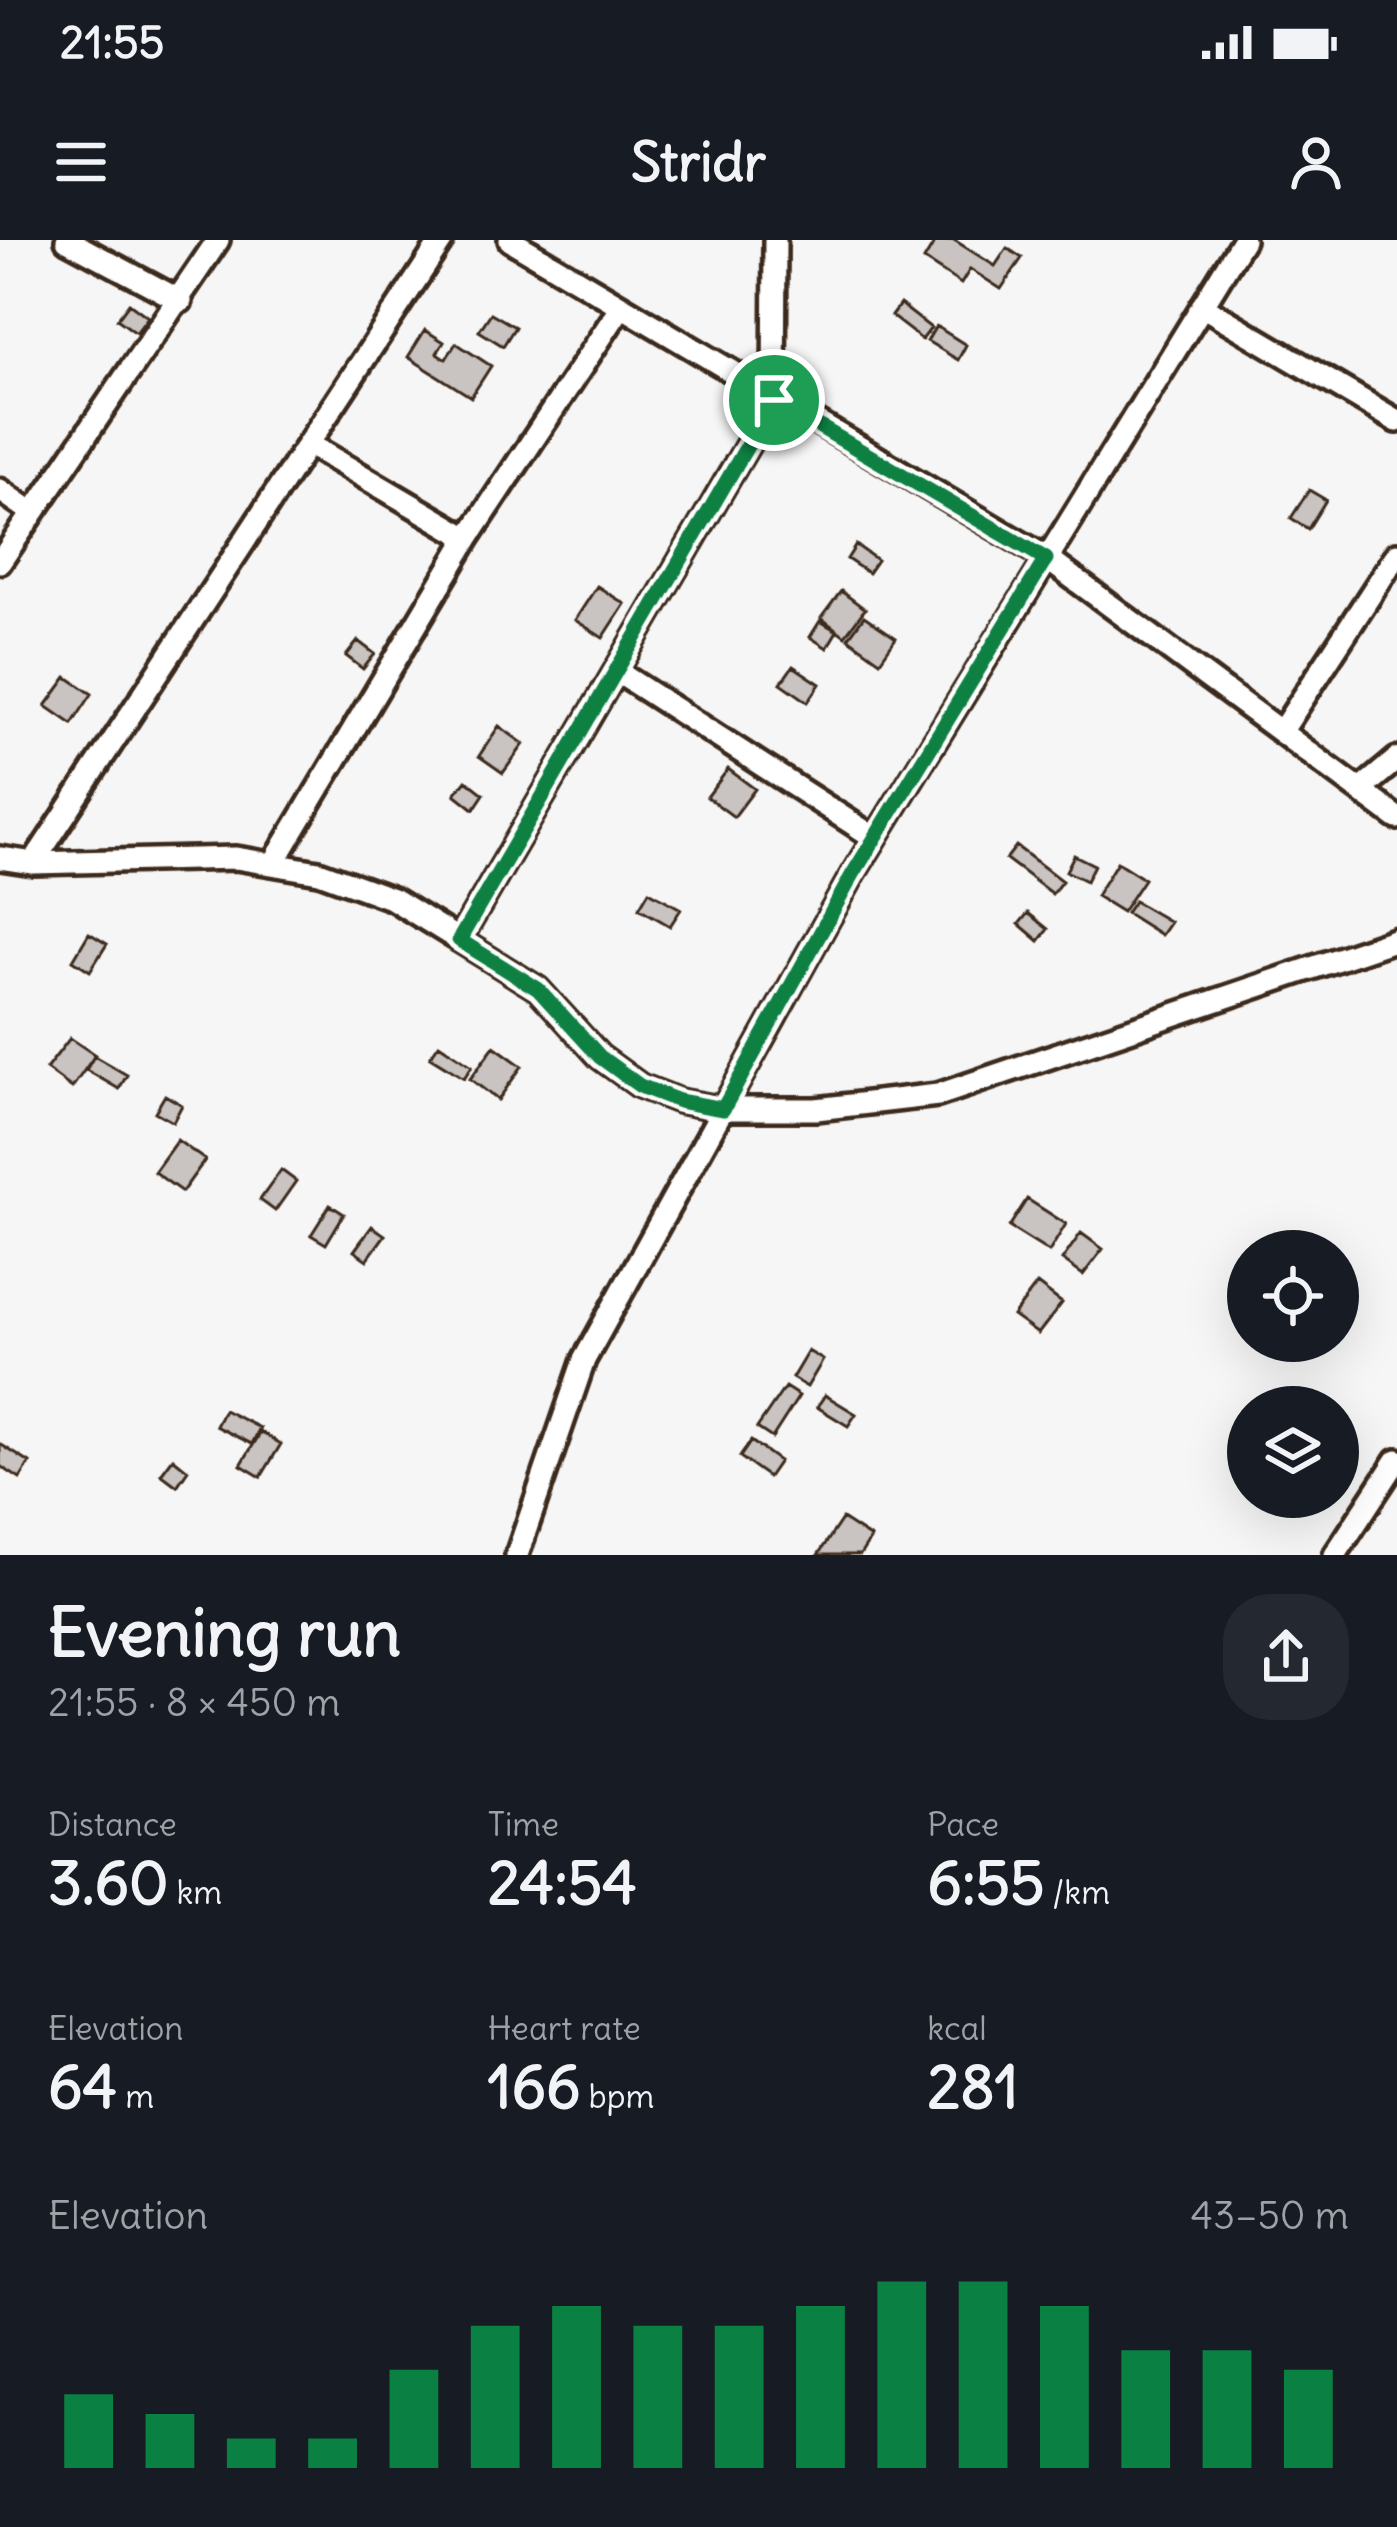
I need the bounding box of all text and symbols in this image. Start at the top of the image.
text: 21:55 [60,14,164,70]
text: Stridr [631,128,766,196]
icon: menu [48,129,114,195]
icon: person [1283,129,1349,195]
pin [723,349,825,451]
icon: arrive [741,367,807,433]
map controls [1227,1230,1359,1518]
button: locate [1227,1230,1359,1362]
button: layers [1227,1386,1359,1518]
text: Evening run [48,1591,401,1674]
button: share [1223,1594,1349,1720]
text: 21:55 · 8 × 450 m [48,1678,341,1727]
text: Distance [48,1803,177,1845]
text: Time [488,1803,559,1845]
text: Pace [927,1803,999,1845]
text: 3.60 [48,1845,169,1920]
text: 24:54 [488,1845,637,1920]
text: 6:55 [927,1845,1045,1920]
text: km [169,1871,222,1913]
text: /km [1045,1871,1110,1913]
text: Elevation [48,2007,183,2049]
text: Heart rate [488,2007,641,2049]
text: kcal [927,2007,987,2049]
text: 64 [48,2049,117,2124]
text: 166 [488,2049,581,2124]
text: 281 [927,2049,1019,2124]
text: m [117,2075,154,2117]
text: bpm [581,2075,655,2117]
text: Elevation [48,2191,208,2240]
text: 43–50 m [1191,2191,1349,2240]

